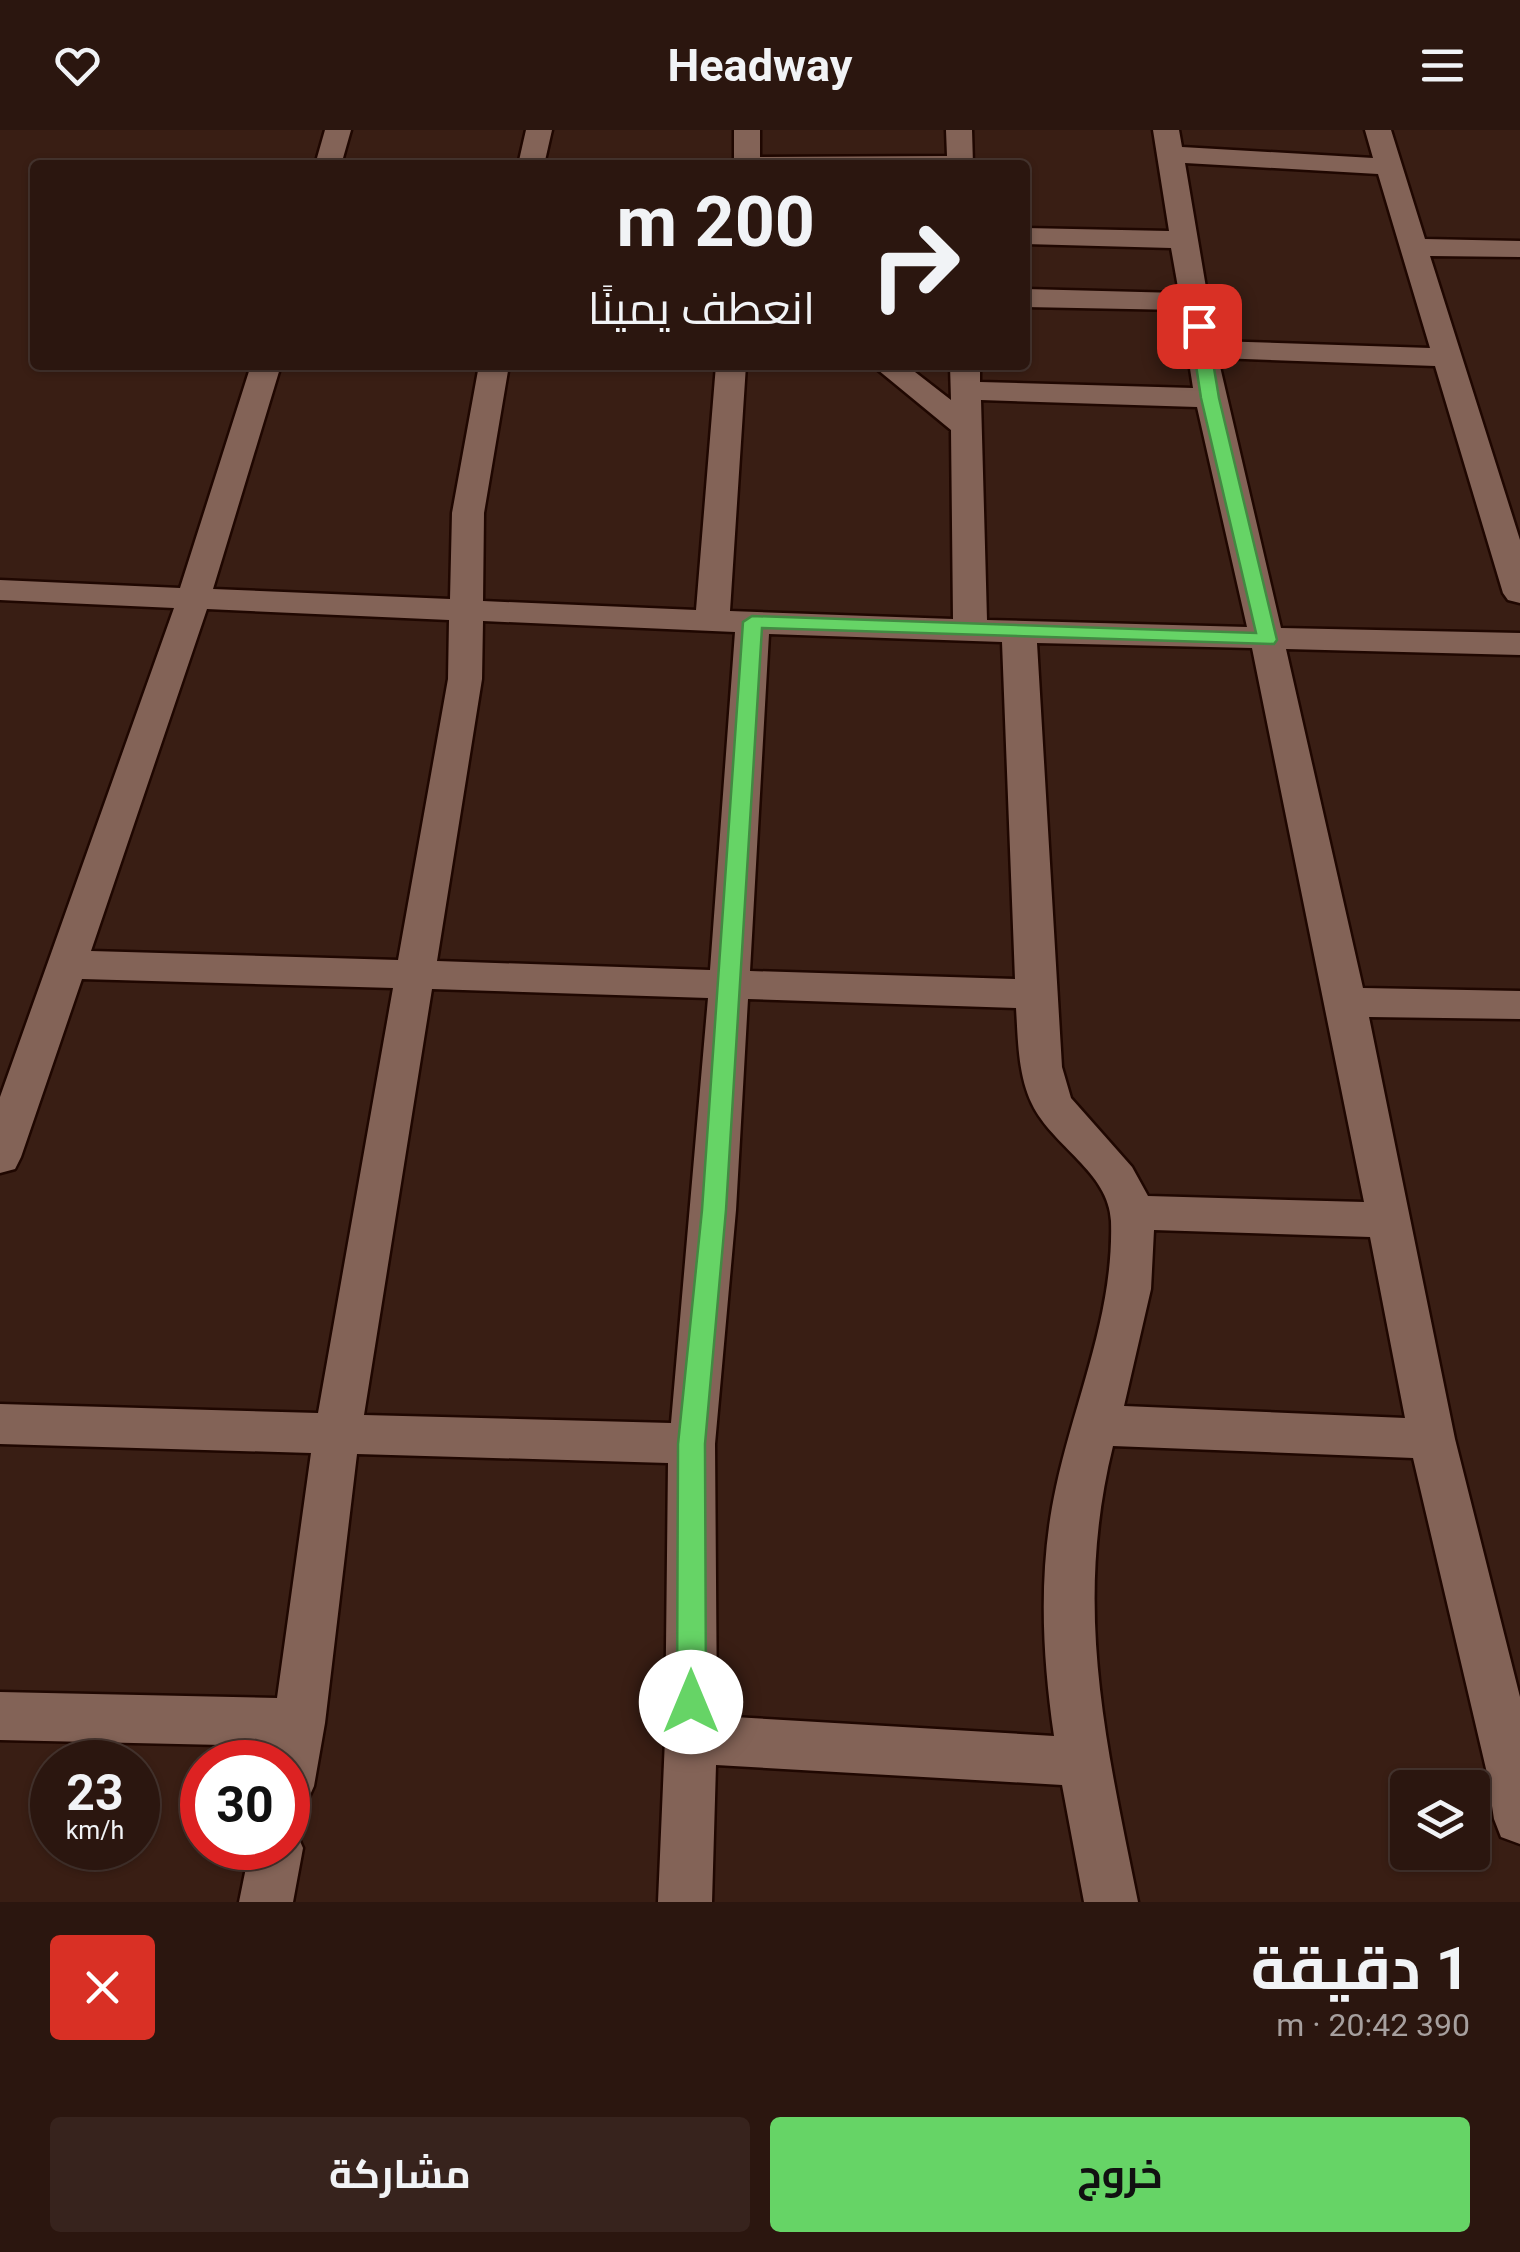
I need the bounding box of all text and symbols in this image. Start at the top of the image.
icon: heart [50,38,105,93]
icon: menu [1415,38,1470,93]
text: Headway [668,39,852,92]
text: 200 m [616,181,815,263]
icon: right [850,200,980,330]
text: انعطف يمينًا [588,282,815,335]
pin [1157,284,1242,369]
icon: arrive [1172,299,1227,354]
position arrow [639,1650,743,1754]
speed limit sign: 30 [180,1740,310,1870]
text: 23 [66,1764,124,1822]
map controls [1390,1770,1490,1870]
button: layers [1390,1770,1490,1870]
text: km/h [66,1816,124,1845]
text: 1 دقيقة [1251,1933,1470,2004]
button: close [50,1935,155,2040]
text: 390 m · 20:42 [1276,2006,1470,2044]
button: مشاركة [50,2117,750,2232]
button: خروج [770,2117,1470,2232]

